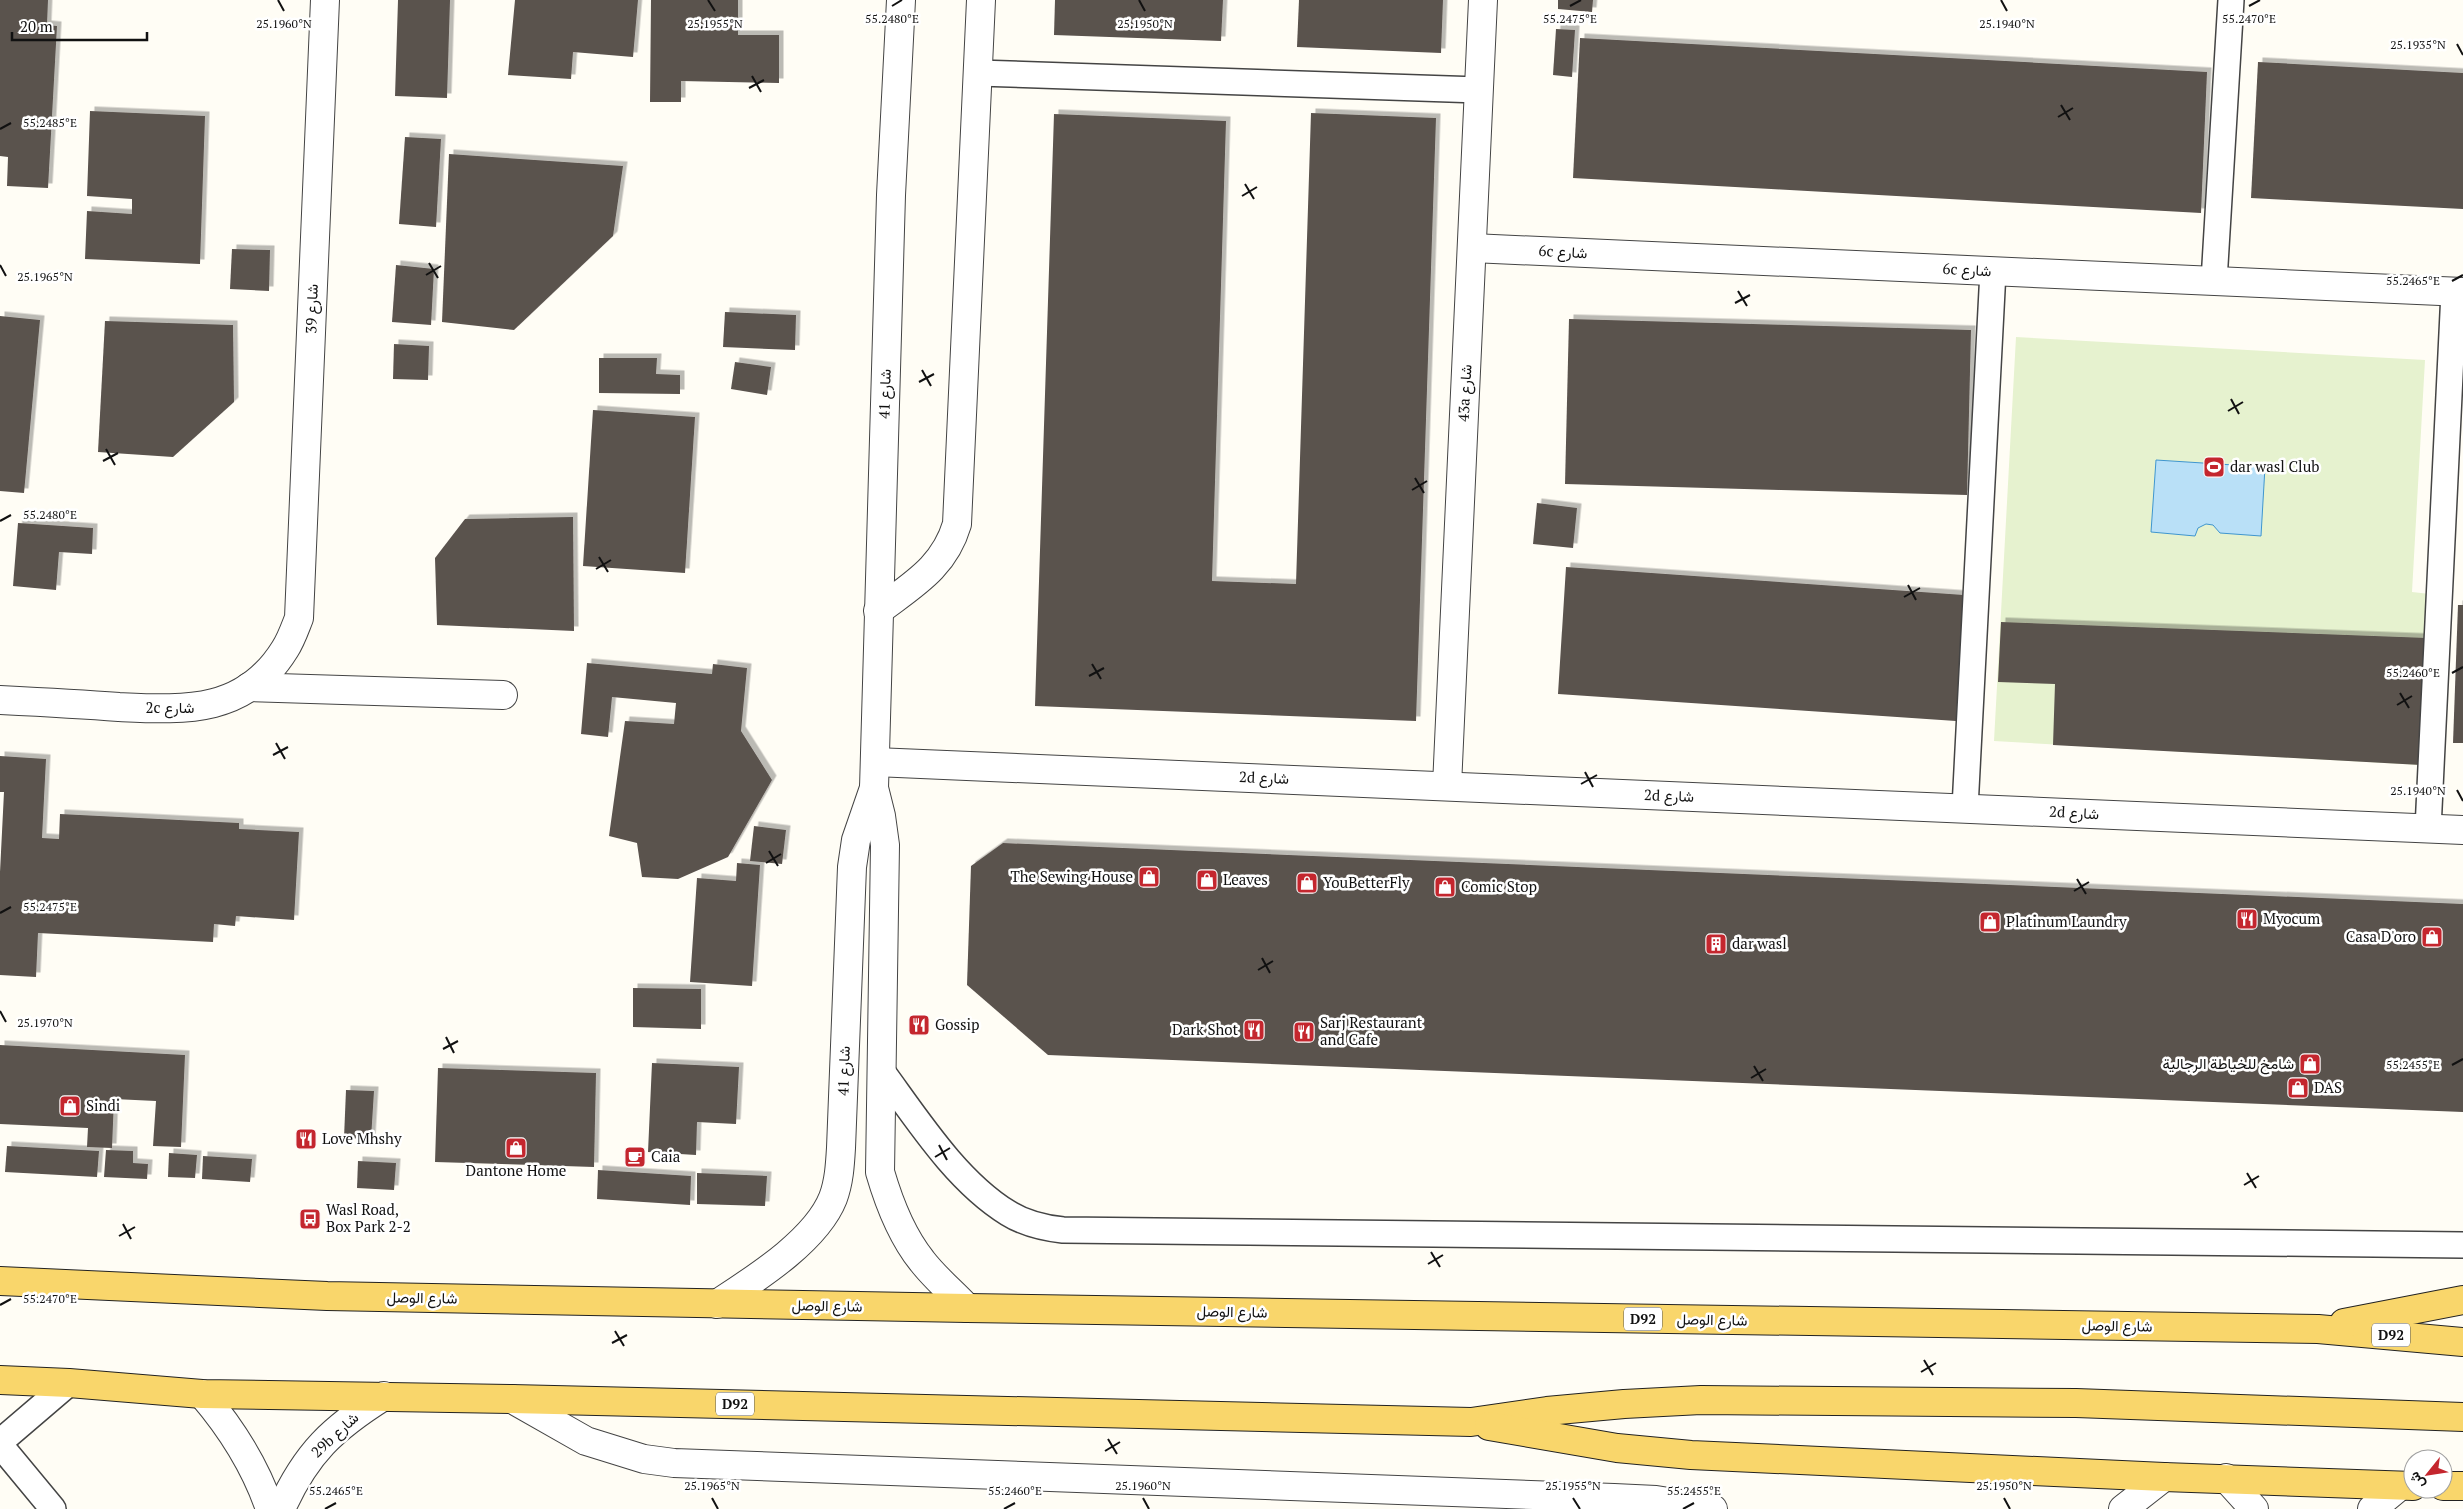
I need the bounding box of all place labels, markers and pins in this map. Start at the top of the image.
sports icon: dar wasl Club [2202,455,2226,479]
place label: dar wasl Club [2230,456,2319,476]
shop icon: The Sewing House [1137,865,1161,889]
place label: The Sewing House [1010,866,1133,886]
shop icon: Leaves [1195,868,1219,892]
place label: Leaves [1223,869,1268,889]
shop icon: YouBetterFly [1295,871,1319,895]
place label: YouBetterFly [1323,872,1410,892]
shop icon: Comic Stop [1433,875,1457,899]
place label: Comic Stop [1461,876,1537,896]
restaurant icon: Myocum [2235,907,2259,931]
place label: Myocum [2263,908,2320,928]
shop icon: Platinum Laundry [1978,910,2002,934]
place label: Platinum Laundry [2006,911,2127,931]
shop icon: Casa D'oro [2420,925,2444,949]
place label: Casa D'oro [2346,926,2416,946]
building icon: dar wasl [1704,932,1728,956]
place label: dar wasl [1732,933,1787,953]
place label: Sarj Restaurant and Cafe [1320,1012,1423,1049]
restaurant icon: Gossip [907,1013,931,1037]
place label: Gossip [935,1014,980,1034]
restaurant icon: Dark Shot [1242,1018,1266,1042]
place label: Dark Shot [1172,1019,1238,1039]
restaurant icon: Sarj Restaurant and Cafe [1292,1020,1316,1044]
shop icon: شامخ للخياطة الرجالية [2298,1052,2322,1076]
place label: شامخ للخياطة الرجالية [2162,1053,2294,1075]
shop icon: DAS [2286,1076,2310,1100]
place label: DAS [2314,1077,2342,1097]
shop icon: Sindi [58,1094,82,1118]
place label: Sindi [86,1095,120,1115]
restaurant icon: Love Mhshy [294,1127,318,1151]
place label: Love Mhshy [322,1128,402,1148]
shop icon: Dantone Home [504,1136,528,1160]
cafe icon: Caia [623,1145,647,1169]
place label: Caia [651,1146,681,1166]
place label: Dantone Home [466,1160,566,1180]
place label: Wasl Road, Box Park 2-2 [326,1199,411,1236]
bus stop icon: Wasl Road, Box Park 2-2 [298,1207,322,1231]

